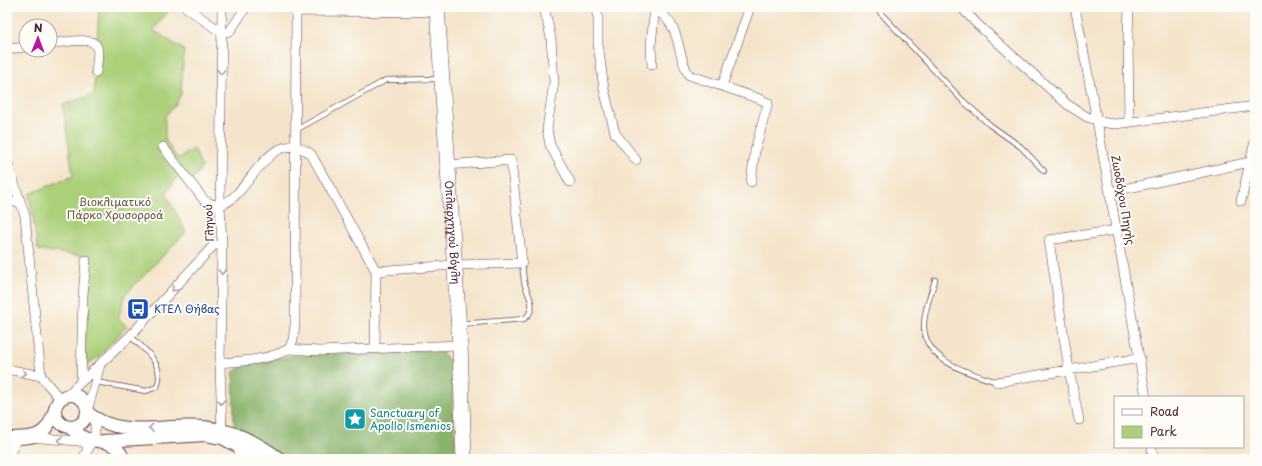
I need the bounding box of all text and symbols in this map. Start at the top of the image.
north arrow [18,18,58,58]
text: N [34,19,43,36]
one-way arrow [217,69,226,75]
street label: Ζωοδόχου Πηγής [1107,153,1140,247]
street label: Οπλαρχηγού Βόγλη [441,180,465,285]
park label: Βιοκλιματικό Πάρκο Χρυσορροά [67,193,163,223]
street label: Γληνού [199,204,218,242]
one-way arrow [218,269,226,275]
one-way arrow [171,284,179,292]
bus stop icon: ΚΤΕΛ Θήβας [125,296,151,322]
place label: ΚΤΕΛ Θήβας [154,300,220,317]
one-way arrow [21,368,27,377]
legend [1114,396,1244,448]
one-way arrow [217,399,225,405]
text: Road [1150,402,1179,420]
place label: Sanctuary of Apollo Ismenios [370,404,451,434]
place icon: Sanctuary of Apollo Ismenios [342,406,368,432]
text: Park [1150,422,1177,440]
one-way arrow [148,424,154,432]
one-way arrow [57,436,63,445]

